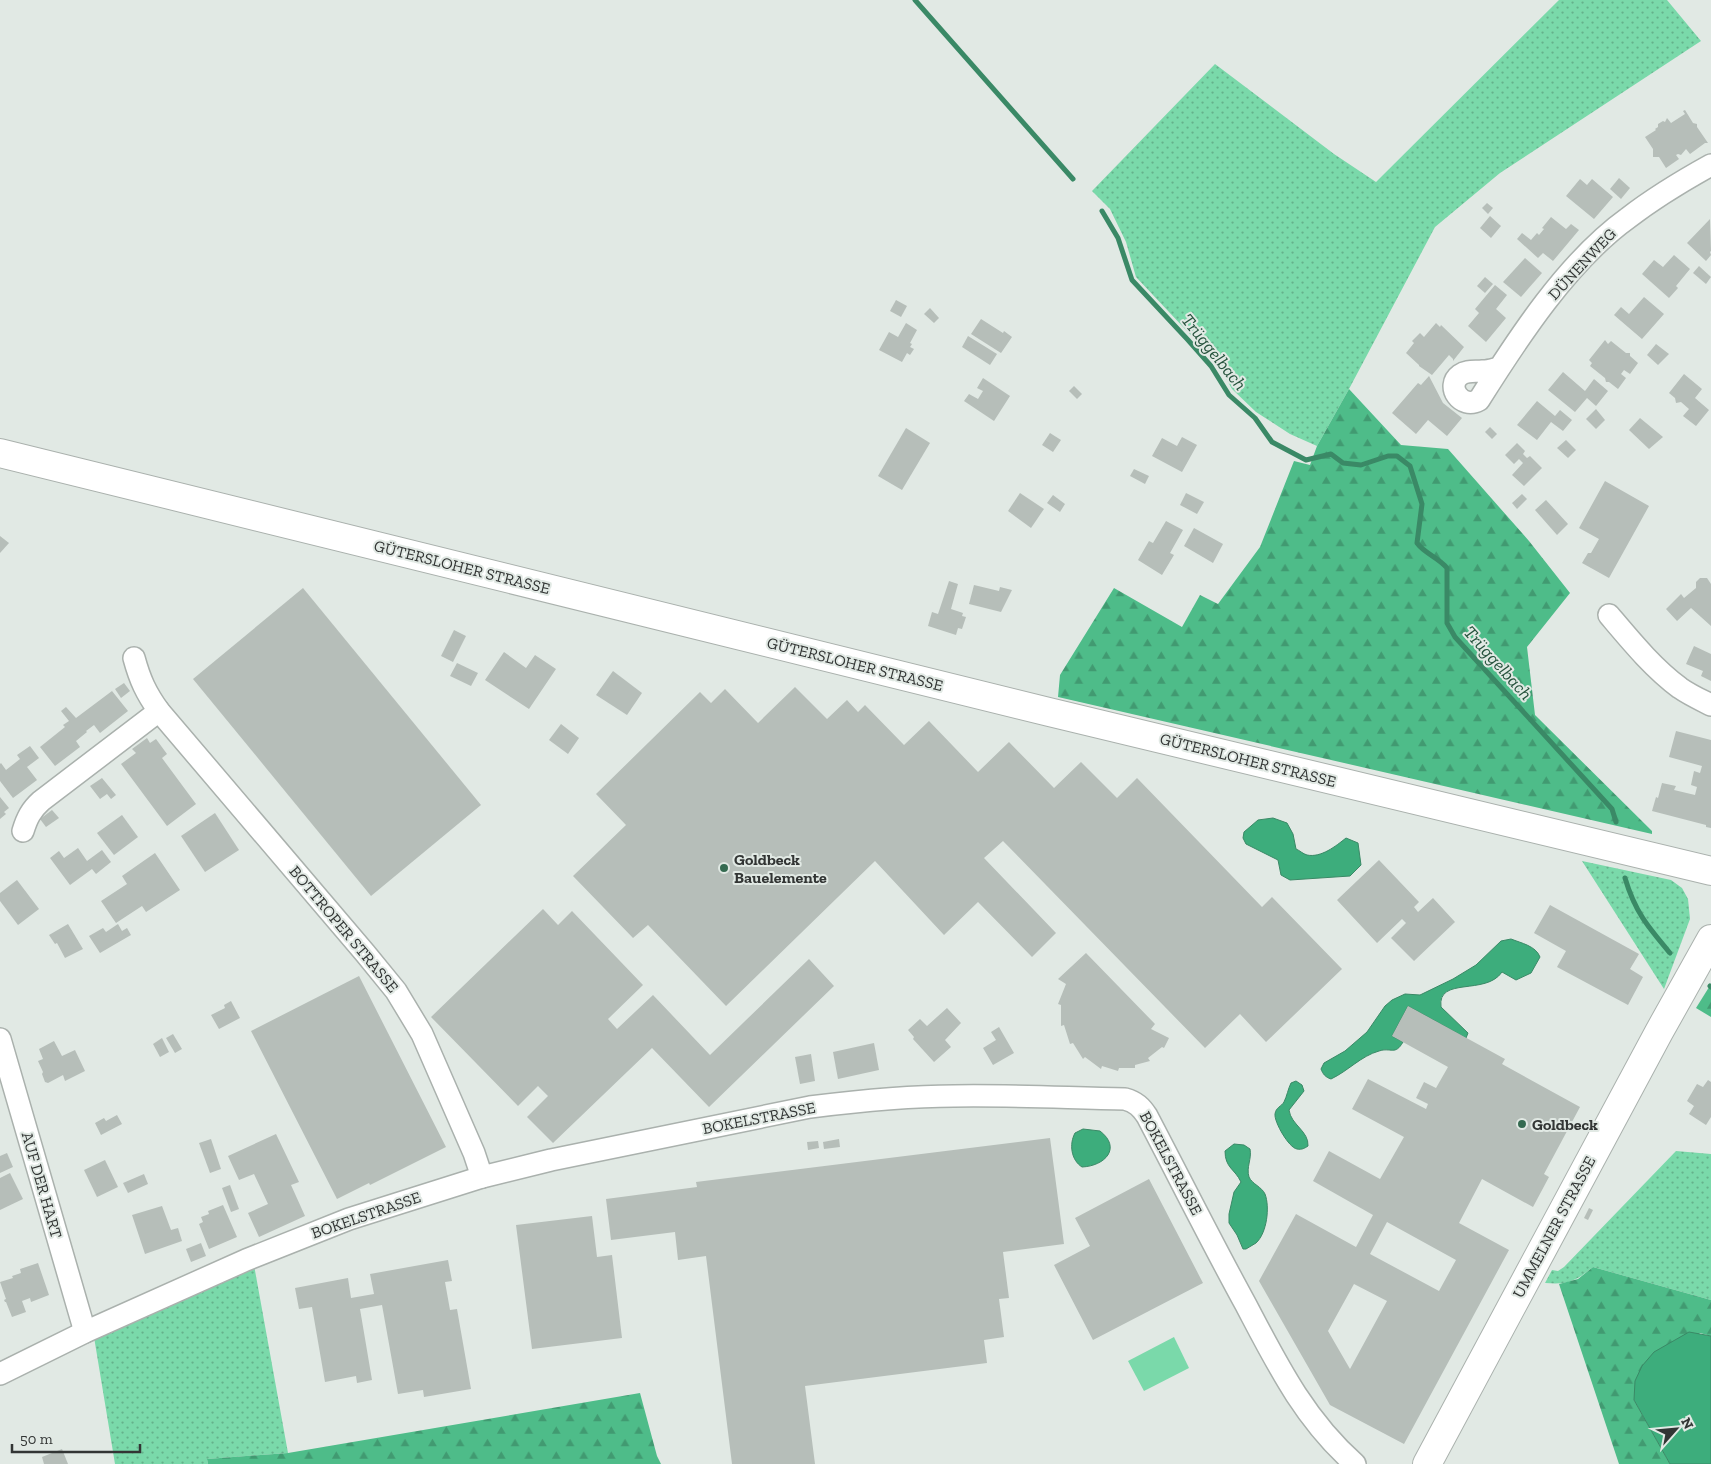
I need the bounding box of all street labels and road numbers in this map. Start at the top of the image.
street label: DÜNENWEG [1544,224,1620,304]
street label: GÜTERSLOHER STRASSE [372,536,552,598]
street label: GÜTERSLOHER STRASSE [765,633,945,695]
street label: GÜTERSLOHER STRASSE [1158,729,1338,791]
street label: BOTTROPER STRASSE [285,862,403,996]
street label: BOKELSTRASSE [701,1098,817,1138]
street label: BOKELSTRASSE [1136,1108,1206,1218]
street label: AUF DER HART [18,1130,66,1240]
street label: UMMELNER STRASSE [1509,1153,1599,1301]
street label: BOKELSTRASSE [309,1187,423,1243]

